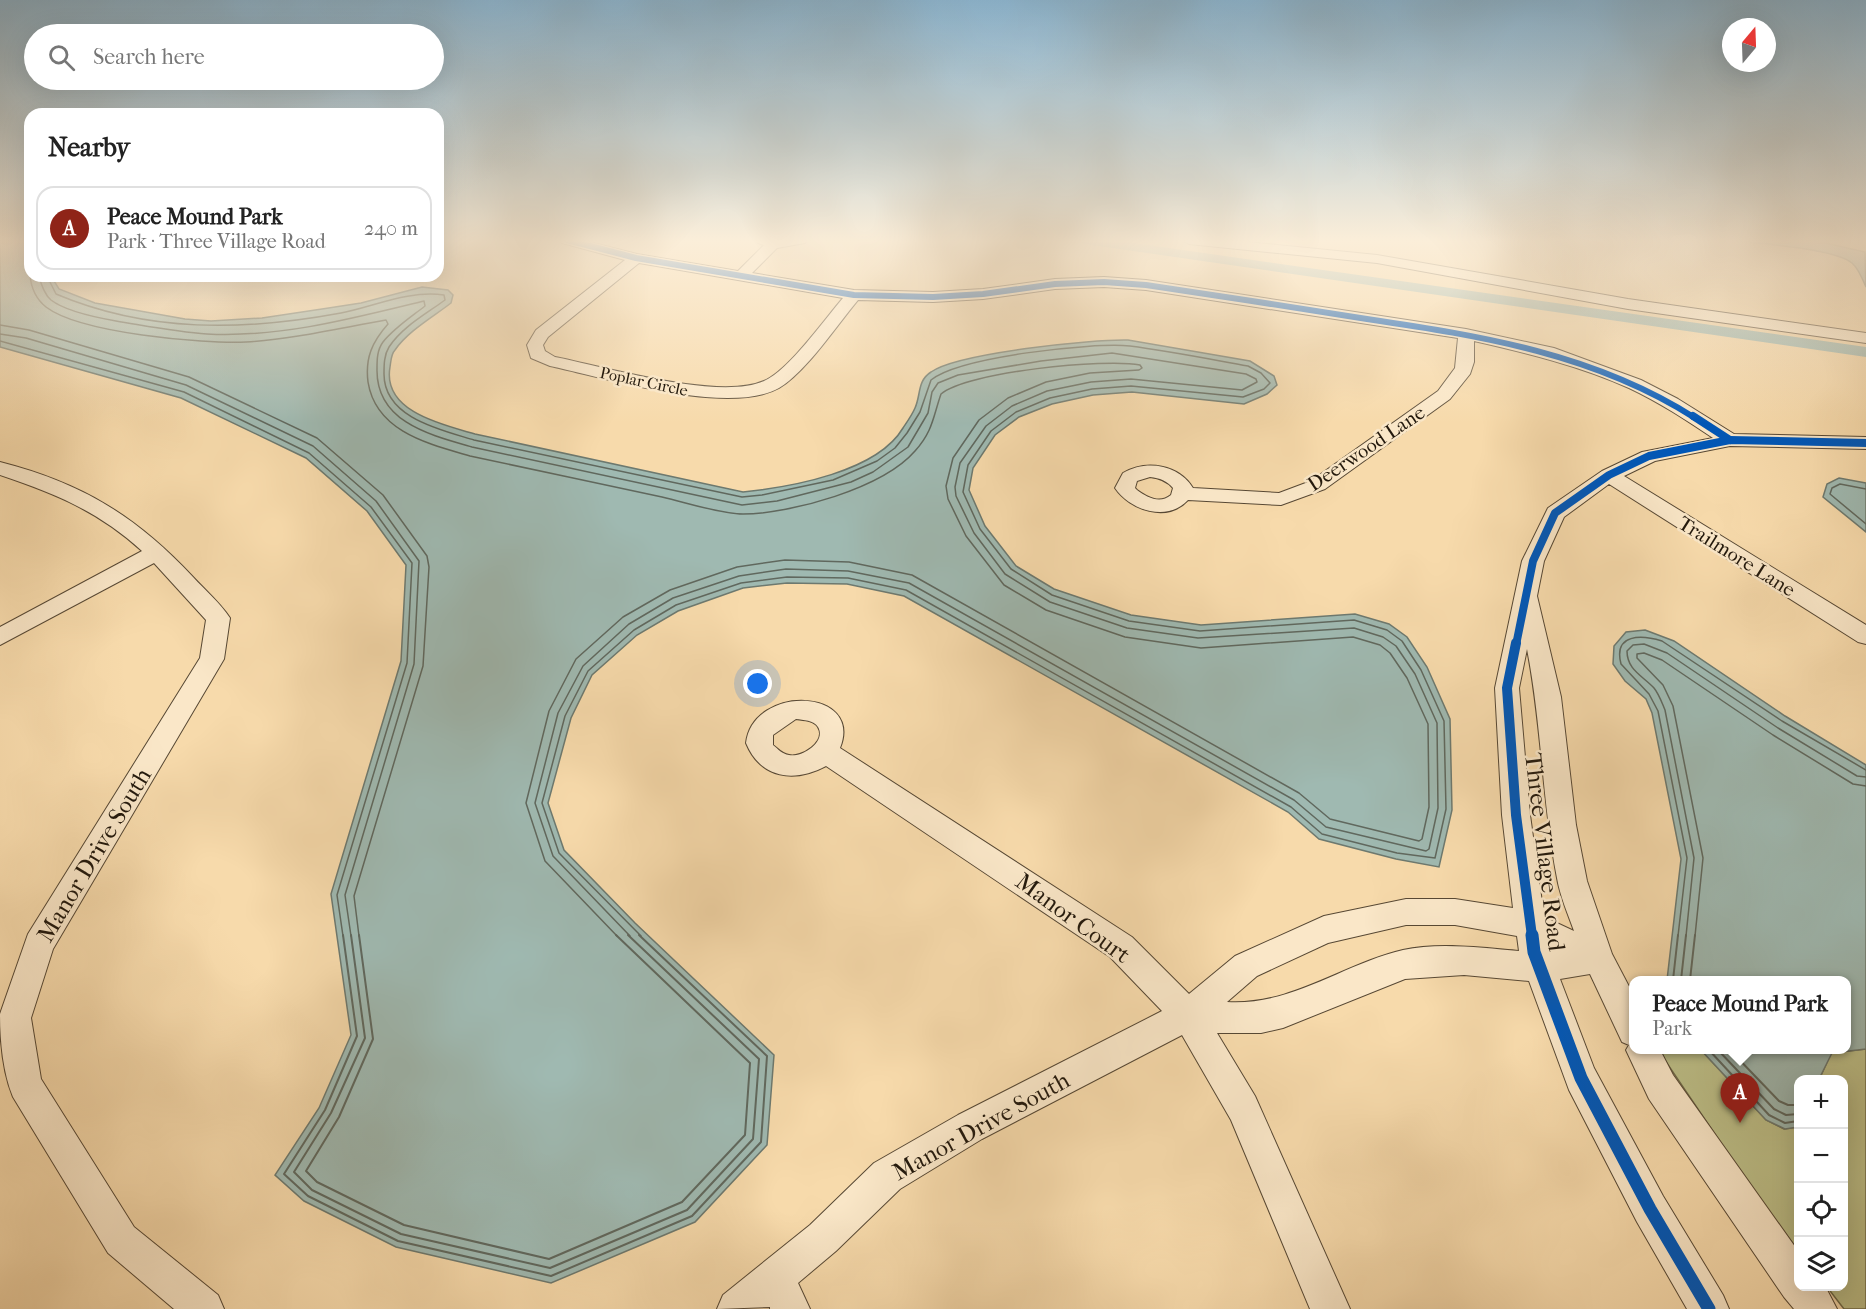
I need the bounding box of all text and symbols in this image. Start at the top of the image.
north arrow [1722,18,1776,72]
search box [24,24,444,90]
icon: search [45,41,78,74]
text: Search here [93,44,205,70]
text: Nearby [48,132,130,163]
text: Peace Mound Park [107,204,283,230]
text: A [63,217,76,240]
text: 240 m [364,217,418,240]
text: Park · Three Village Road [107,230,326,253]
street label: Poplar Circle [598,363,690,400]
street label: Deerwood Lane [1303,401,1429,496]
street label: Trailmore Lane [1674,511,1799,602]
your location [743,669,772,698]
street label: Three Village Road [1519,751,1571,954]
street label: Manor Drive South [31,763,157,947]
street label: Manor Court [1010,867,1136,969]
popup [1629,976,1851,1054]
text: Peace Mound Park [1652,991,1828,1017]
text: Park [1652,1017,1692,1040]
street label: Manor Drive South [888,1066,1075,1186]
pin: A [1720,1074,1760,1123]
map controls [1794,1075,1848,1291]
button: + [1794,1075,1848,1129]
button: − [1794,1129,1848,1183]
button: locate [1794,1183,1848,1237]
button: layers [1794,1237,1848,1291]

